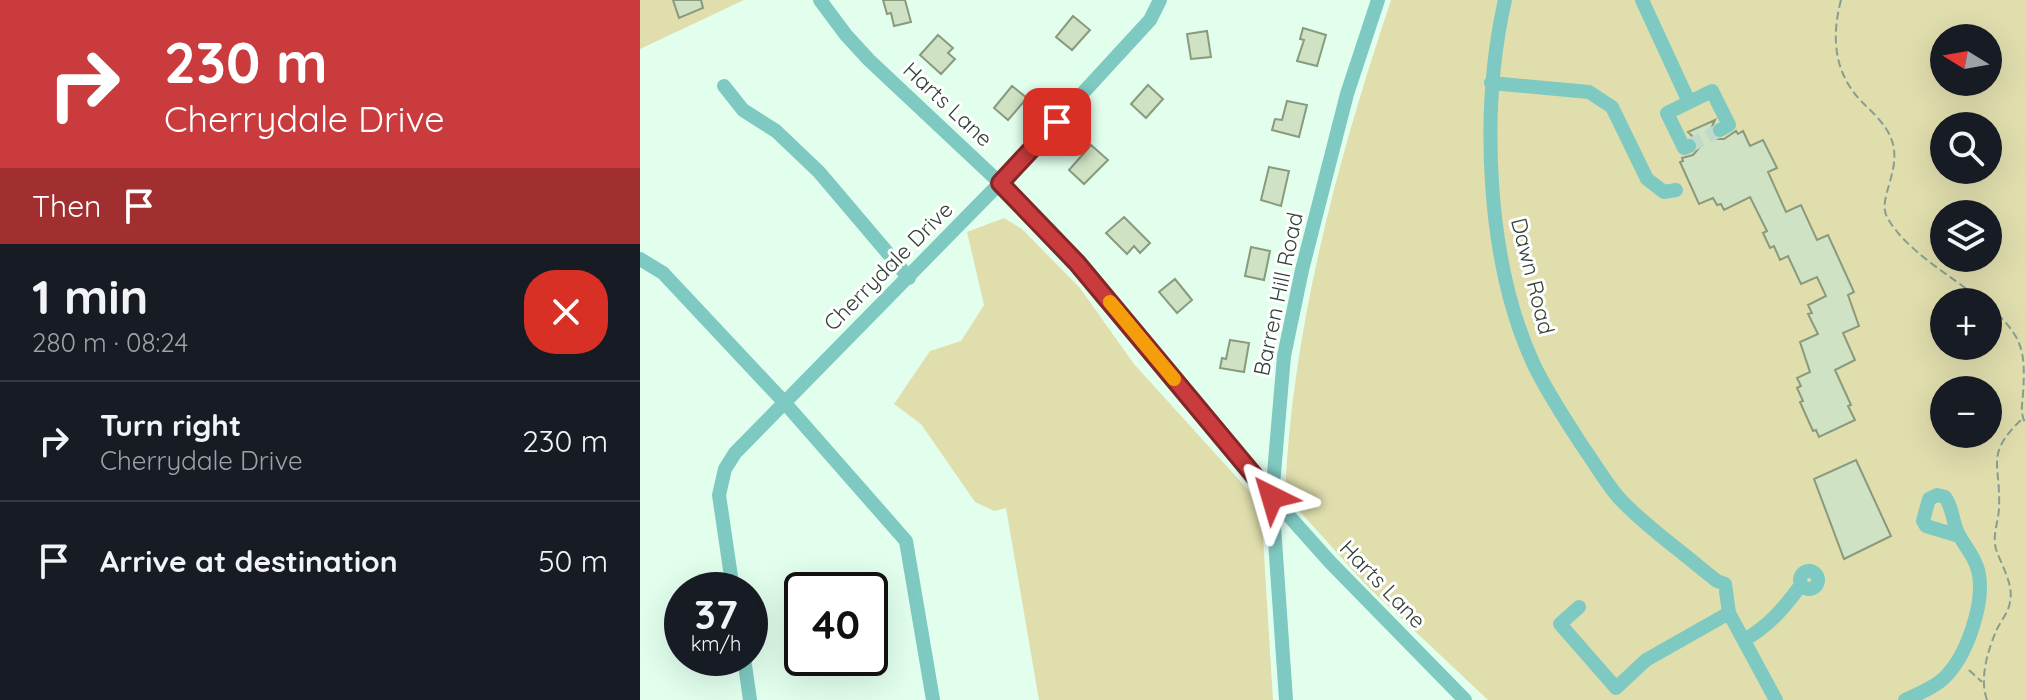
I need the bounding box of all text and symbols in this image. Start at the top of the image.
north arrow [1930,24,2002,96]
map controls [1930,24,2002,448]
text: 230 m [164,27,328,97]
icon: right [32,32,136,136]
street label: Harts Lane [897,56,999,152]
pin [1023,88,1091,156]
text: Cherrydale Drive [164,96,445,141]
icon: arrive [1035,100,1079,144]
button: search [1930,112,2002,184]
icon: arrive [117,184,161,228]
text: Then [32,187,101,225]
street label: Cherrydale Drive [817,195,959,337]
button: layers [1930,200,2002,272]
street label: Barren Hill Road [1247,210,1309,378]
street label: Dawn Road [1505,215,1561,337]
text: 1 min [32,266,148,326]
button: close [524,270,608,354]
button: + [1930,288,2002,360]
text: 280 m · 08:24 [32,326,188,359]
button: − [1930,376,2002,448]
text: Turn right [100,406,241,444]
icon: right [32,419,76,463]
text: 230 m [522,422,608,460]
text: Cherrydale Drive [100,444,303,477]
position arrow [1230,455,1314,539]
street label: Harts Lane [1334,534,1432,634]
icon: arrive [32,539,76,583]
text: Arrive at destination [100,542,398,580]
text: 50 m [538,542,608,580]
speed limit sign: 40 [784,572,888,676]
text: 37 [694,589,738,639]
text: km/h [691,631,741,656]

